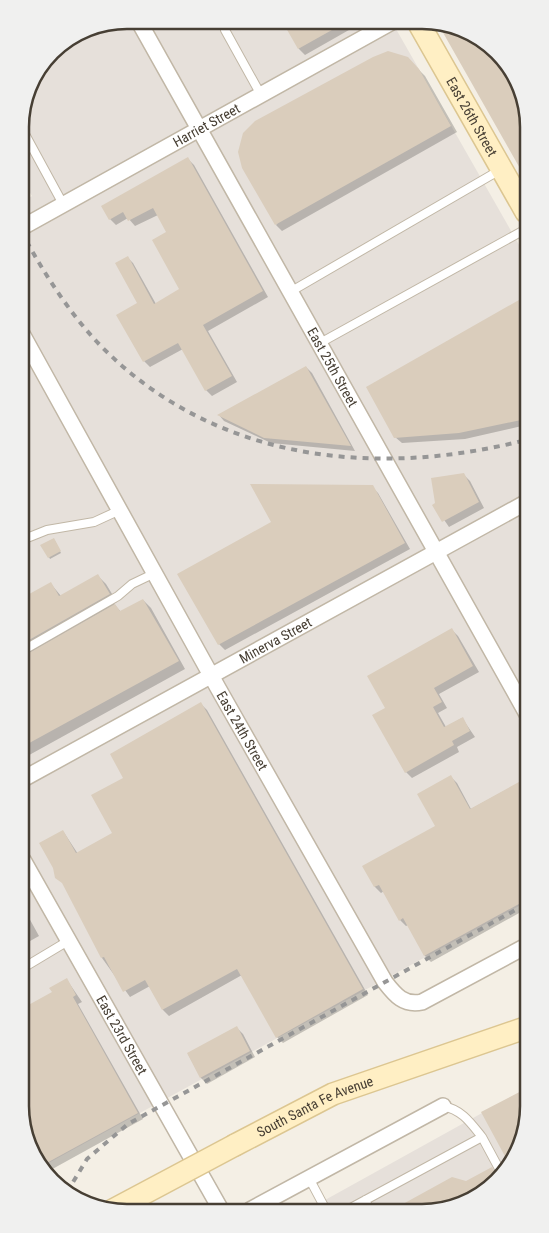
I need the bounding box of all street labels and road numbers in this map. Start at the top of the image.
street label: East 26th Street [443,74,501,159]
street label: Harriet Street [170,100,243,150]
street label: East 25th Street [304,325,361,410]
street label: Minerva Street [236,614,314,667]
street label: East 24th Street [214,688,271,773]
street label: East 23rd Street [93,993,151,1077]
street label: South Santa Fe Avenue [254,1073,376,1140]

